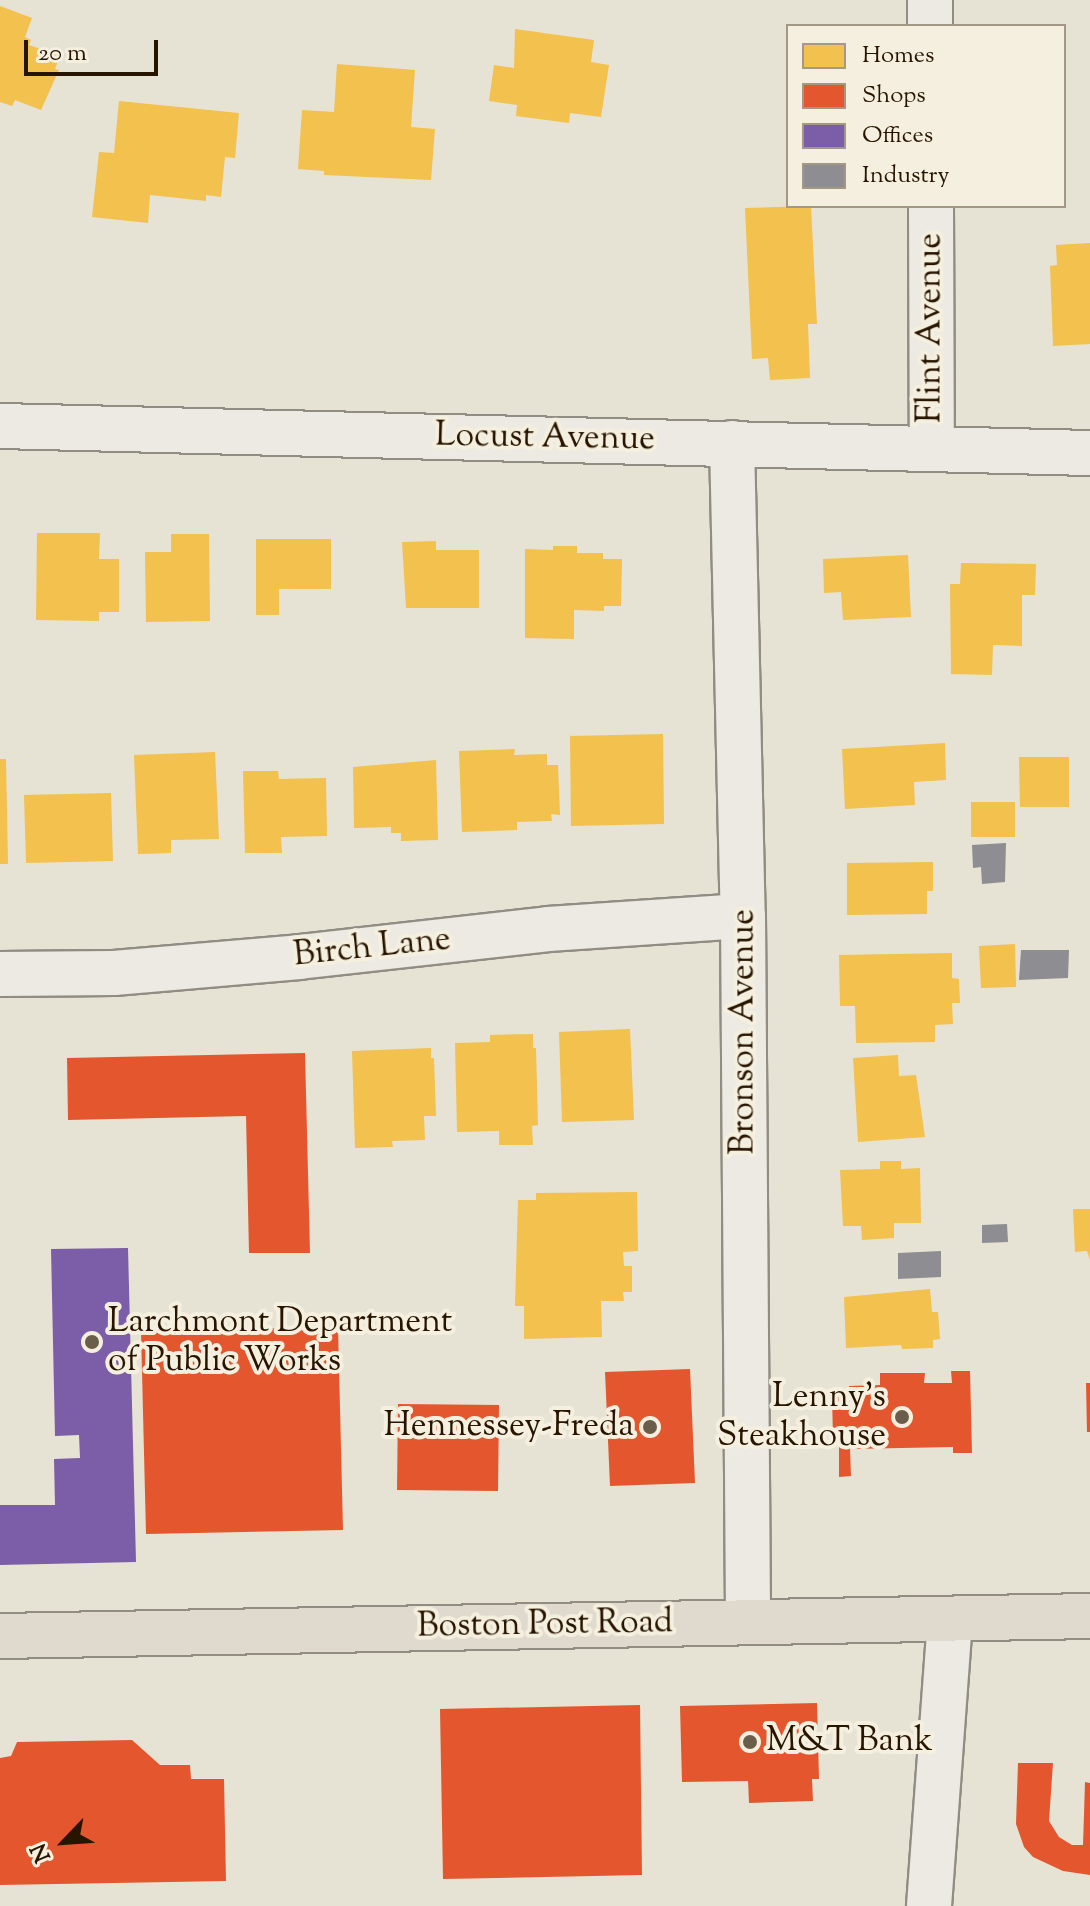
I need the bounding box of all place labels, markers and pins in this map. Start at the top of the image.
place label: Larchmont Department of Public Works [108,1302,452,1382]
marker: Larchmont Department of Public Works [83,1333,101,1351]
place label: Lenny's Steakhouse [717,1377,886,1456]
place label: Hennessey-Freda [384,1407,634,1447]
marker: Lenny's Steakhouse [893,1408,911,1426]
marker: Hennessey-Freda [641,1418,659,1436]
place label: M&T Bank [766,1722,933,1762]
marker: M&T Bank [741,1733,759,1751]

